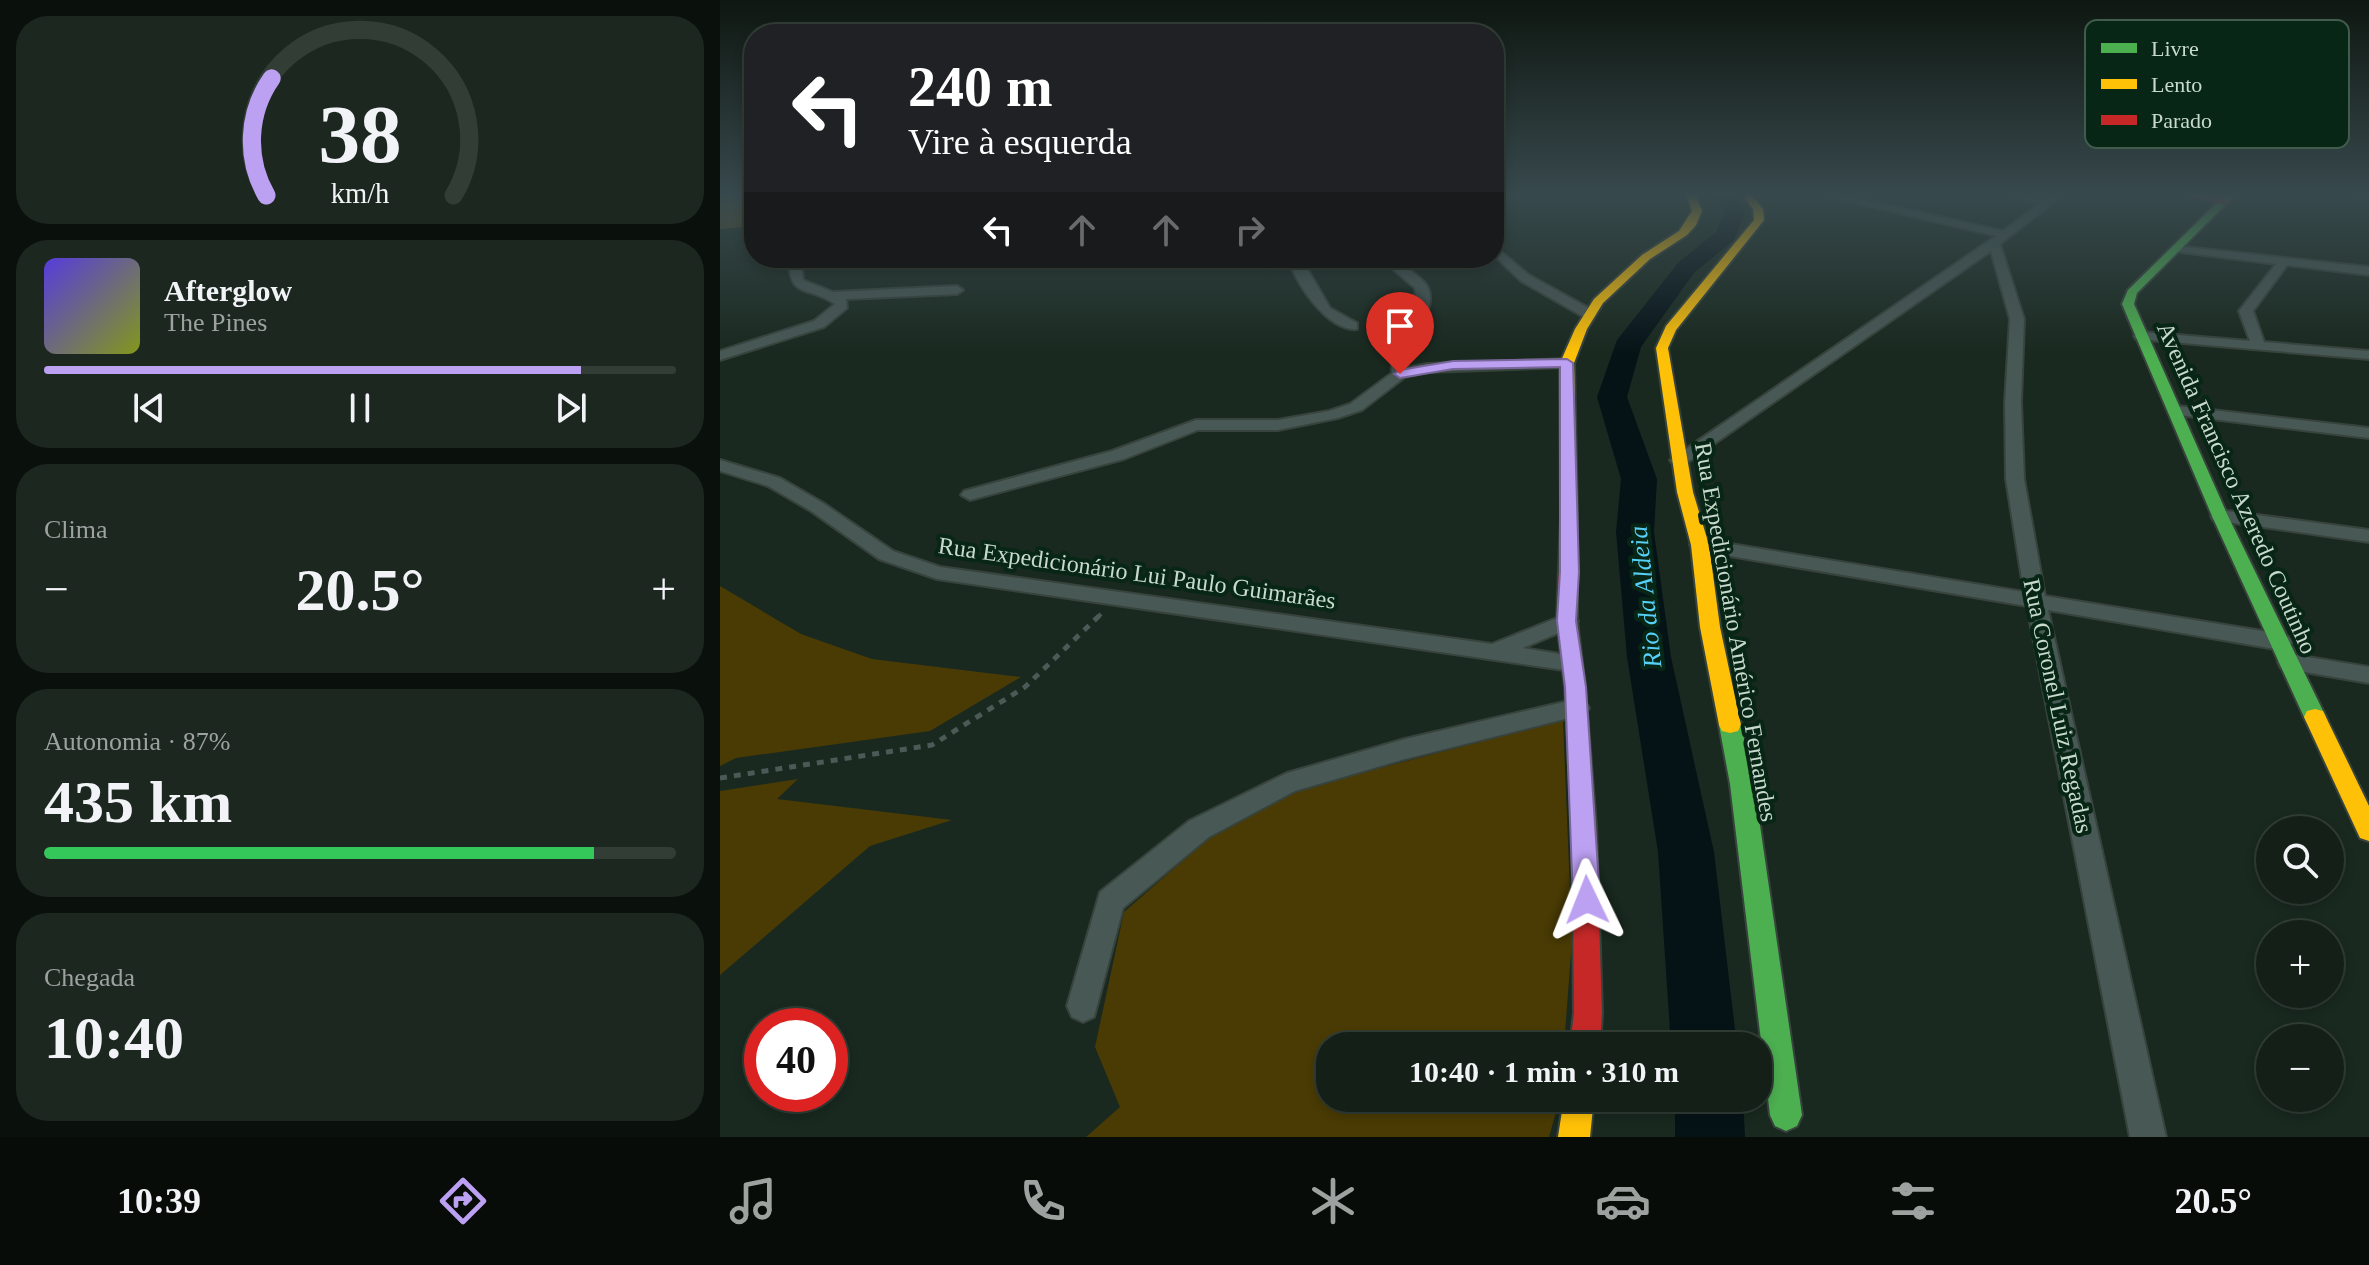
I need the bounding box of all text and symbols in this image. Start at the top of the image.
legend [2085,20,2349,148]
text: Livre [2151,36,2199,61]
icon: left [776,56,880,160]
text: 240 m [908,56,1053,118]
text: Lento [2151,72,2202,97]
text: 38 [318,88,402,180]
text: Parado [2151,108,2212,133]
text: Vire à esquerda [908,122,1132,162]
text: km/h [331,178,389,209]
icon: left [976,208,1020,252]
icon: ahead [1060,208,1104,252]
icon: ahead [1144,208,1188,252]
icon: right [1228,208,1272,252]
text: Afterglow [164,274,292,307]
pin [1366,292,1434,374]
icon: arrive [1378,304,1422,348]
text: The Pines [164,308,267,337]
street label: Avenida Francisco Azeredo Coutinho [2152,318,2322,658]
icon: previous [127,386,171,430]
icon: pause [338,386,382,430]
icon: next [549,386,593,430]
street label: Rua Expedicionário Américo Fernandes [1690,440,1782,824]
text: Clima [44,515,108,544]
water label: Rio da Aldeia [1624,525,1667,670]
street label: Rua Expedicionário Lui Paulo Guimarães [937,532,1337,614]
text: 20.5° [296,557,425,623]
text: − [44,565,69,614]
text: + [651,565,676,614]
street label: Rua Coronel Luiz Regadas [2018,576,2098,836]
text: Autonomia · 87% [44,727,230,756]
text: 435 km [44,769,232,835]
map controls [2256,816,2344,1112]
button: search [2256,816,2344,904]
position arrow [1545,858,1629,942]
button: + [2256,920,2344,1008]
text: Chegada [44,963,135,992]
text: 10:40 [44,1005,184,1071]
speed limit sign: 40 [744,1008,848,1112]
button: − [2256,1024,2344,1112]
text: 10:40 · 1 min · 310 m [1409,1055,1679,1088]
icon: directions [435,1173,491,1229]
icon: music [725,1173,781,1229]
icon: phone [1015,1173,1071,1229]
icon: climate [1305,1173,1361,1229]
icon: car [1595,1173,1651,1229]
icon: filters [1885,1173,1941,1229]
text: 10:39 [117,1181,201,1221]
text: 20.5° [2175,1181,2252,1221]

